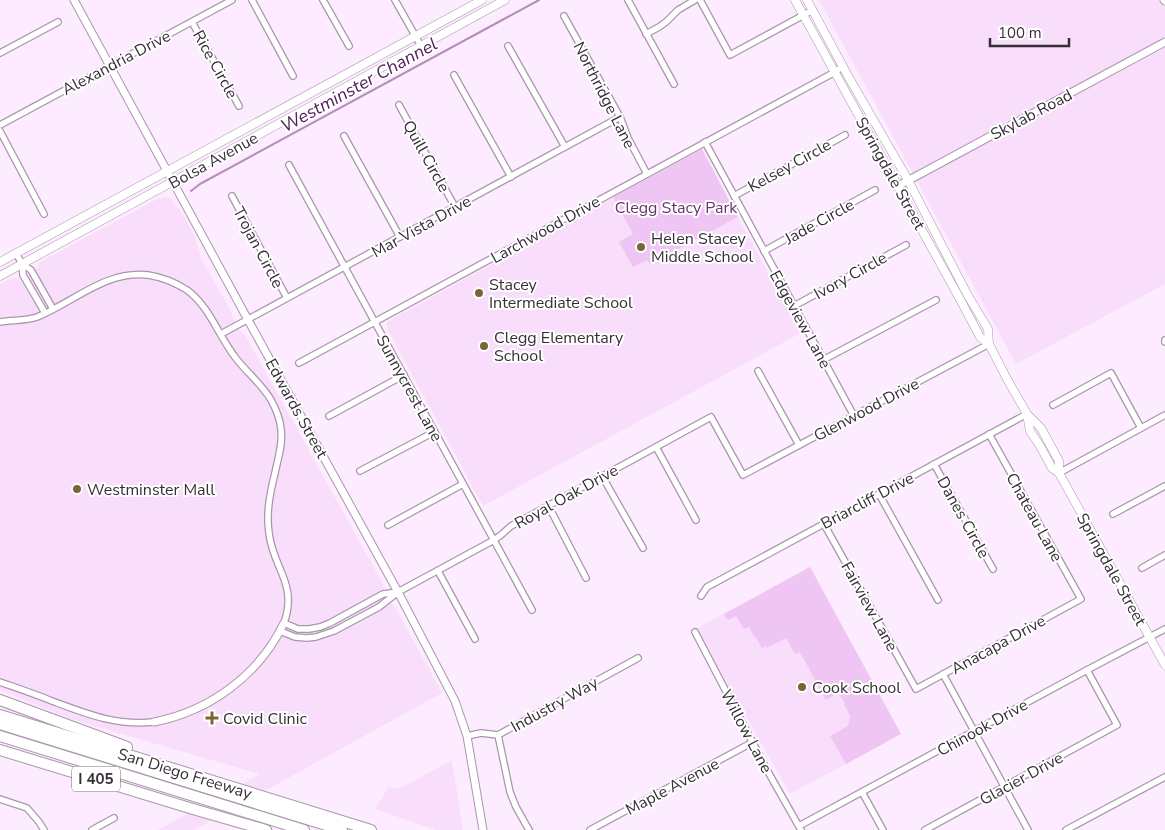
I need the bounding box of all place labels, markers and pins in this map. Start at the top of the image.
place label: Helen Stacey Middle School [651,228,753,268]
marker: Helen Stacey Middle School [635,241,647,253]
place label: Stacey Intermediate School [489,274,633,314]
marker: Stacey Intermediate School [473,287,485,299]
place label: Clegg Elementary School [494,327,624,367]
marker: Clegg Elementary School [478,340,490,352]
place label: Westminster Mall [87,479,215,501]
marker: Westminster Mall [71,483,83,495]
place label: Cook School [812,677,901,699]
marker: Cook School [796,681,808,693]
place label: Covid Clinic [223,708,307,730]
marker: Covid Clinic [205,711,219,725]

